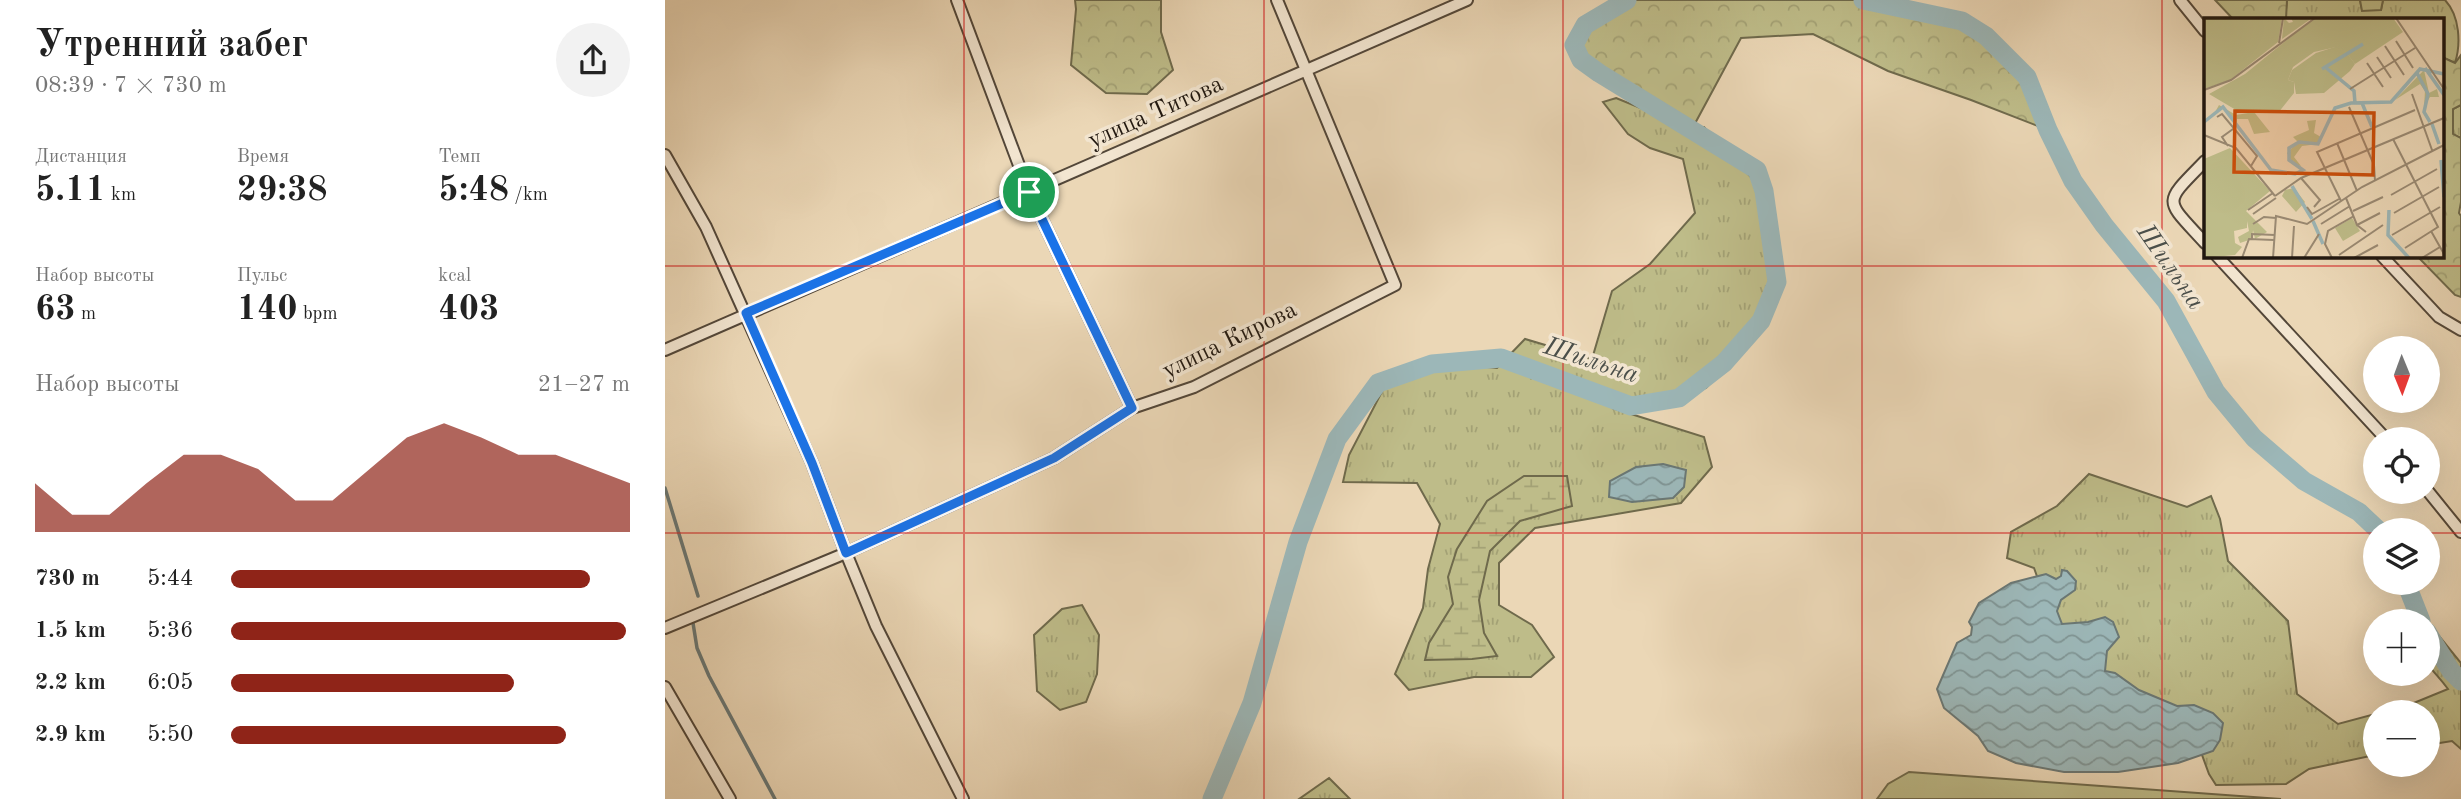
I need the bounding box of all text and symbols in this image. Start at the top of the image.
inset map [2204,18,2443,257]
button: share [556,23,630,97]
text: Утренний забег [35,27,308,65]
street label: улица Титова [1085,73,1227,153]
text: 08:39 · 7 × 730 m [35,74,227,97]
text: Дистанция [35,148,127,167]
text: Время [237,148,289,167]
text: Темп [438,148,481,167]
pin [999,162,1059,222]
text: 5.11 [35,173,106,208]
text: 29:38 [237,173,328,208]
text: 5:48 [438,173,509,208]
icon: arrive [1010,173,1048,211]
text: km [106,186,136,205]
text: /km [509,186,548,205]
water label: Шильна [2131,219,2209,315]
text: Набор высоты [35,267,154,286]
text: Пульс [237,267,287,286]
text: kcal [438,267,471,286]
text: 63 [35,292,76,327]
text: 140 [237,292,298,327]
text: 403 [438,292,499,327]
street label: улица Кирова [1159,298,1301,384]
text: m [76,305,96,324]
text: bpm [298,305,338,324]
water label: Шильна [1540,333,1642,388]
north arrow [2363,336,2439,413]
map controls [2363,336,2440,777]
text: Набор высоты [35,373,179,396]
text: 21–27 m [538,373,630,396]
button: locate [2363,427,2440,504]
button: layers [2363,518,2440,595]
text: 730 m [35,567,100,590]
text: 5:44 [147,567,193,590]
button: + [2363,609,2440,686]
text: 1.5 km [35,619,106,642]
text: 5:36 [147,619,193,642]
text: 2.2 km [35,671,106,694]
text: 6:05 [147,671,193,694]
button: − [2363,700,2440,777]
text: 2.9 km [35,723,106,746]
text: 5:50 [147,723,193,746]

